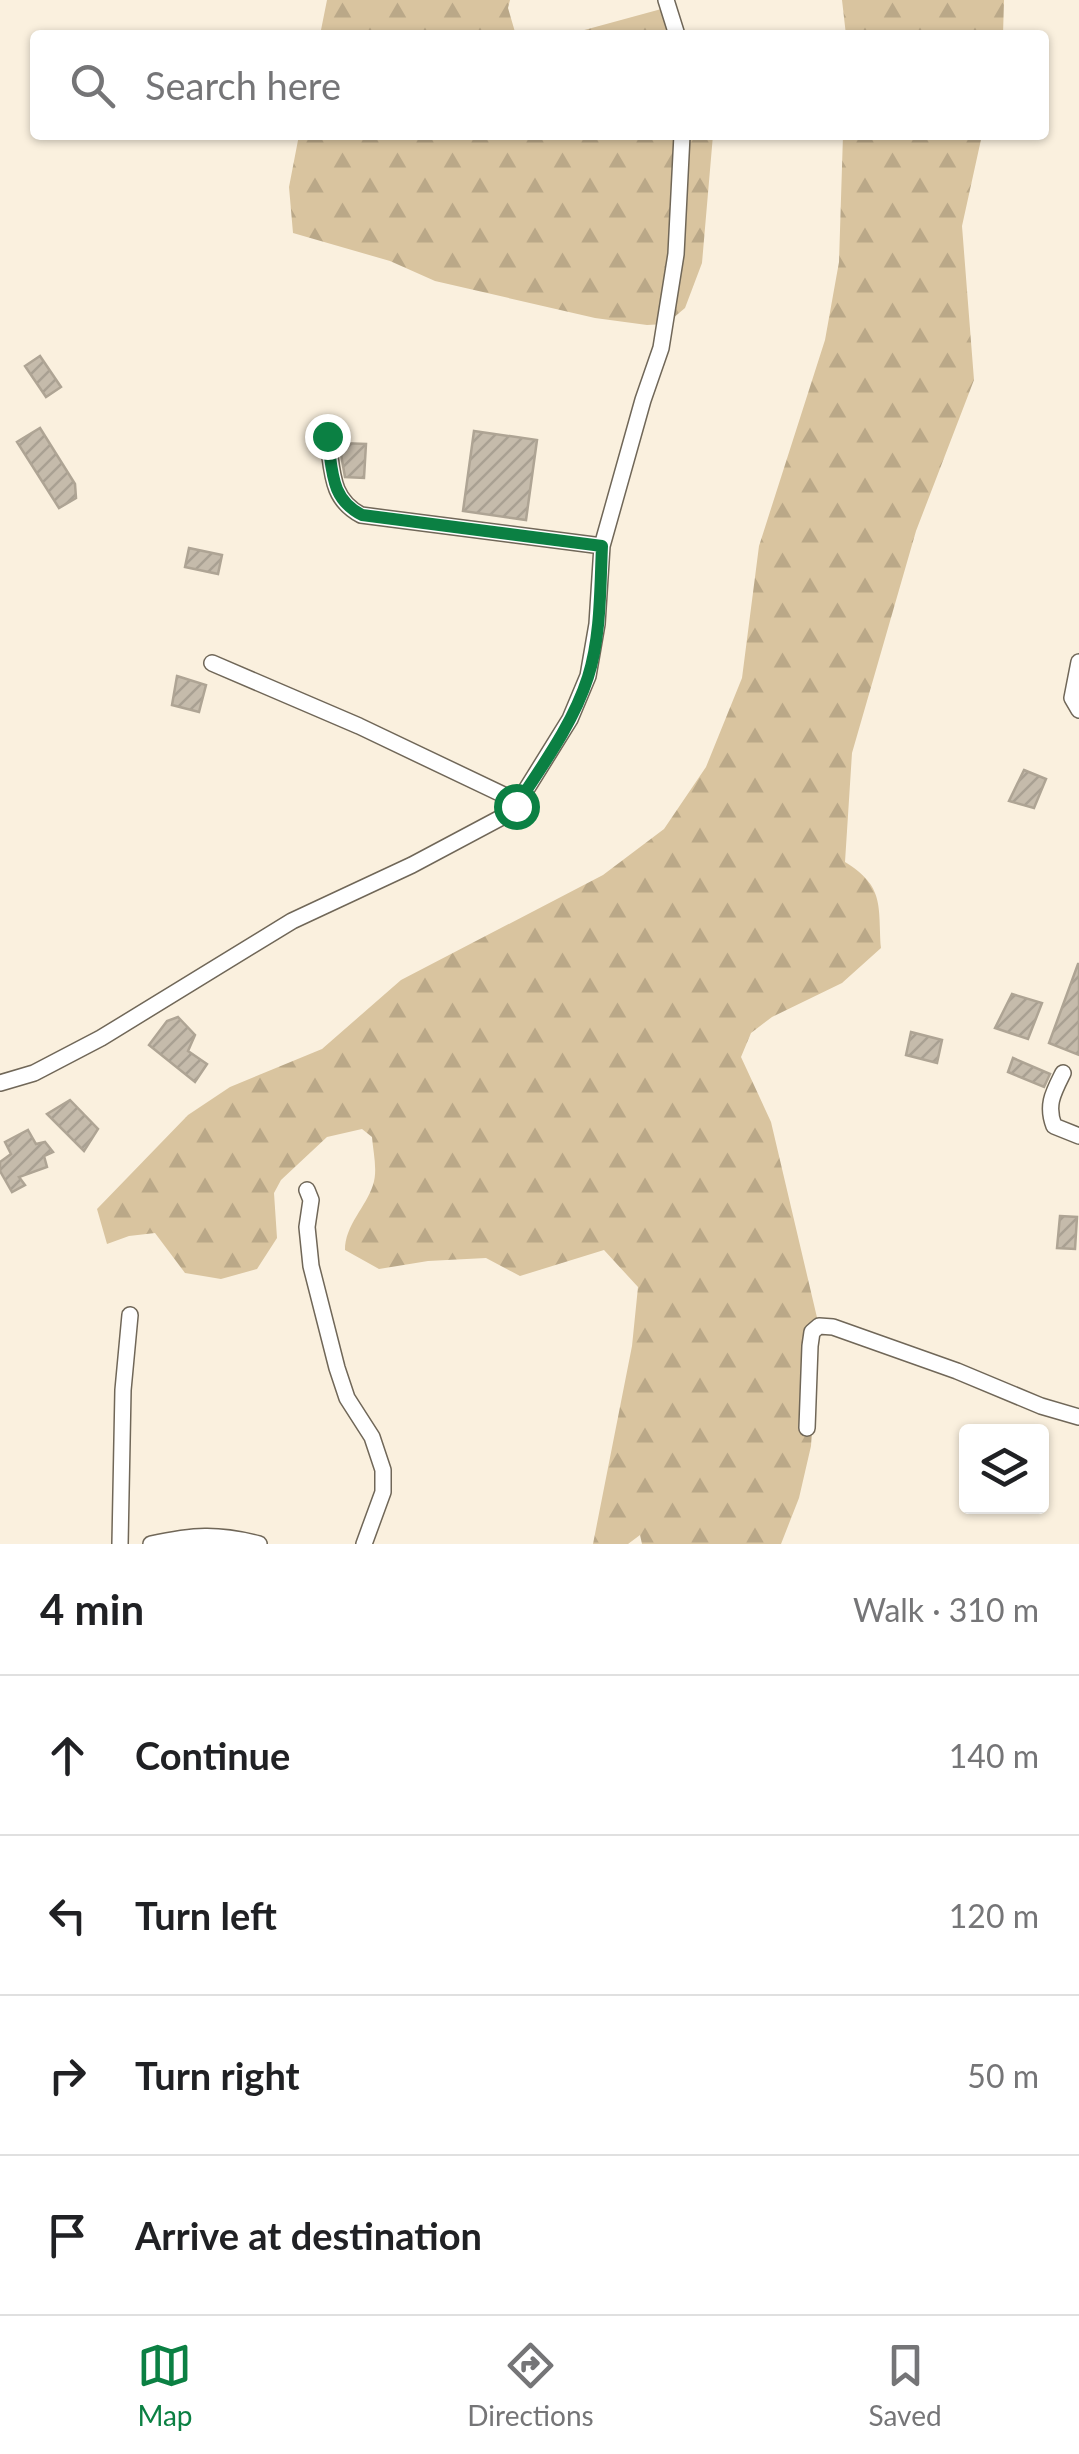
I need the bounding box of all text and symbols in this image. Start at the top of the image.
search box [30,30,1049,140]
icon: search [65,58,120,113]
text: Search here [145,62,341,108]
route end [305,414,351,460]
route start [494,784,540,830]
map controls [959,1424,1049,1514]
button: layers [959,1424,1049,1514]
text: 4 min [40,1584,144,1634]
text: Walk · 310 m [853,1590,1039,1629]
icon: ahead [40,1728,95,1783]
text: Continue [135,1732,290,1778]
text: 140 m [949,1736,1039,1775]
icon: left [40,1888,95,1943]
text: Turn left [135,1892,277,1938]
text: 120 m [949,1896,1039,1935]
icon: right [40,2048,95,2103]
text: Turn right [135,2052,300,2098]
text: 50 m [967,2056,1039,2095]
icon: arrive [40,2208,95,2263]
text: Arrive at destination [135,2212,482,2258]
tab: Map [137,2338,193,2432]
tab: Directions [467,2338,594,2432]
tab: Saved [868,2338,942,2432]

